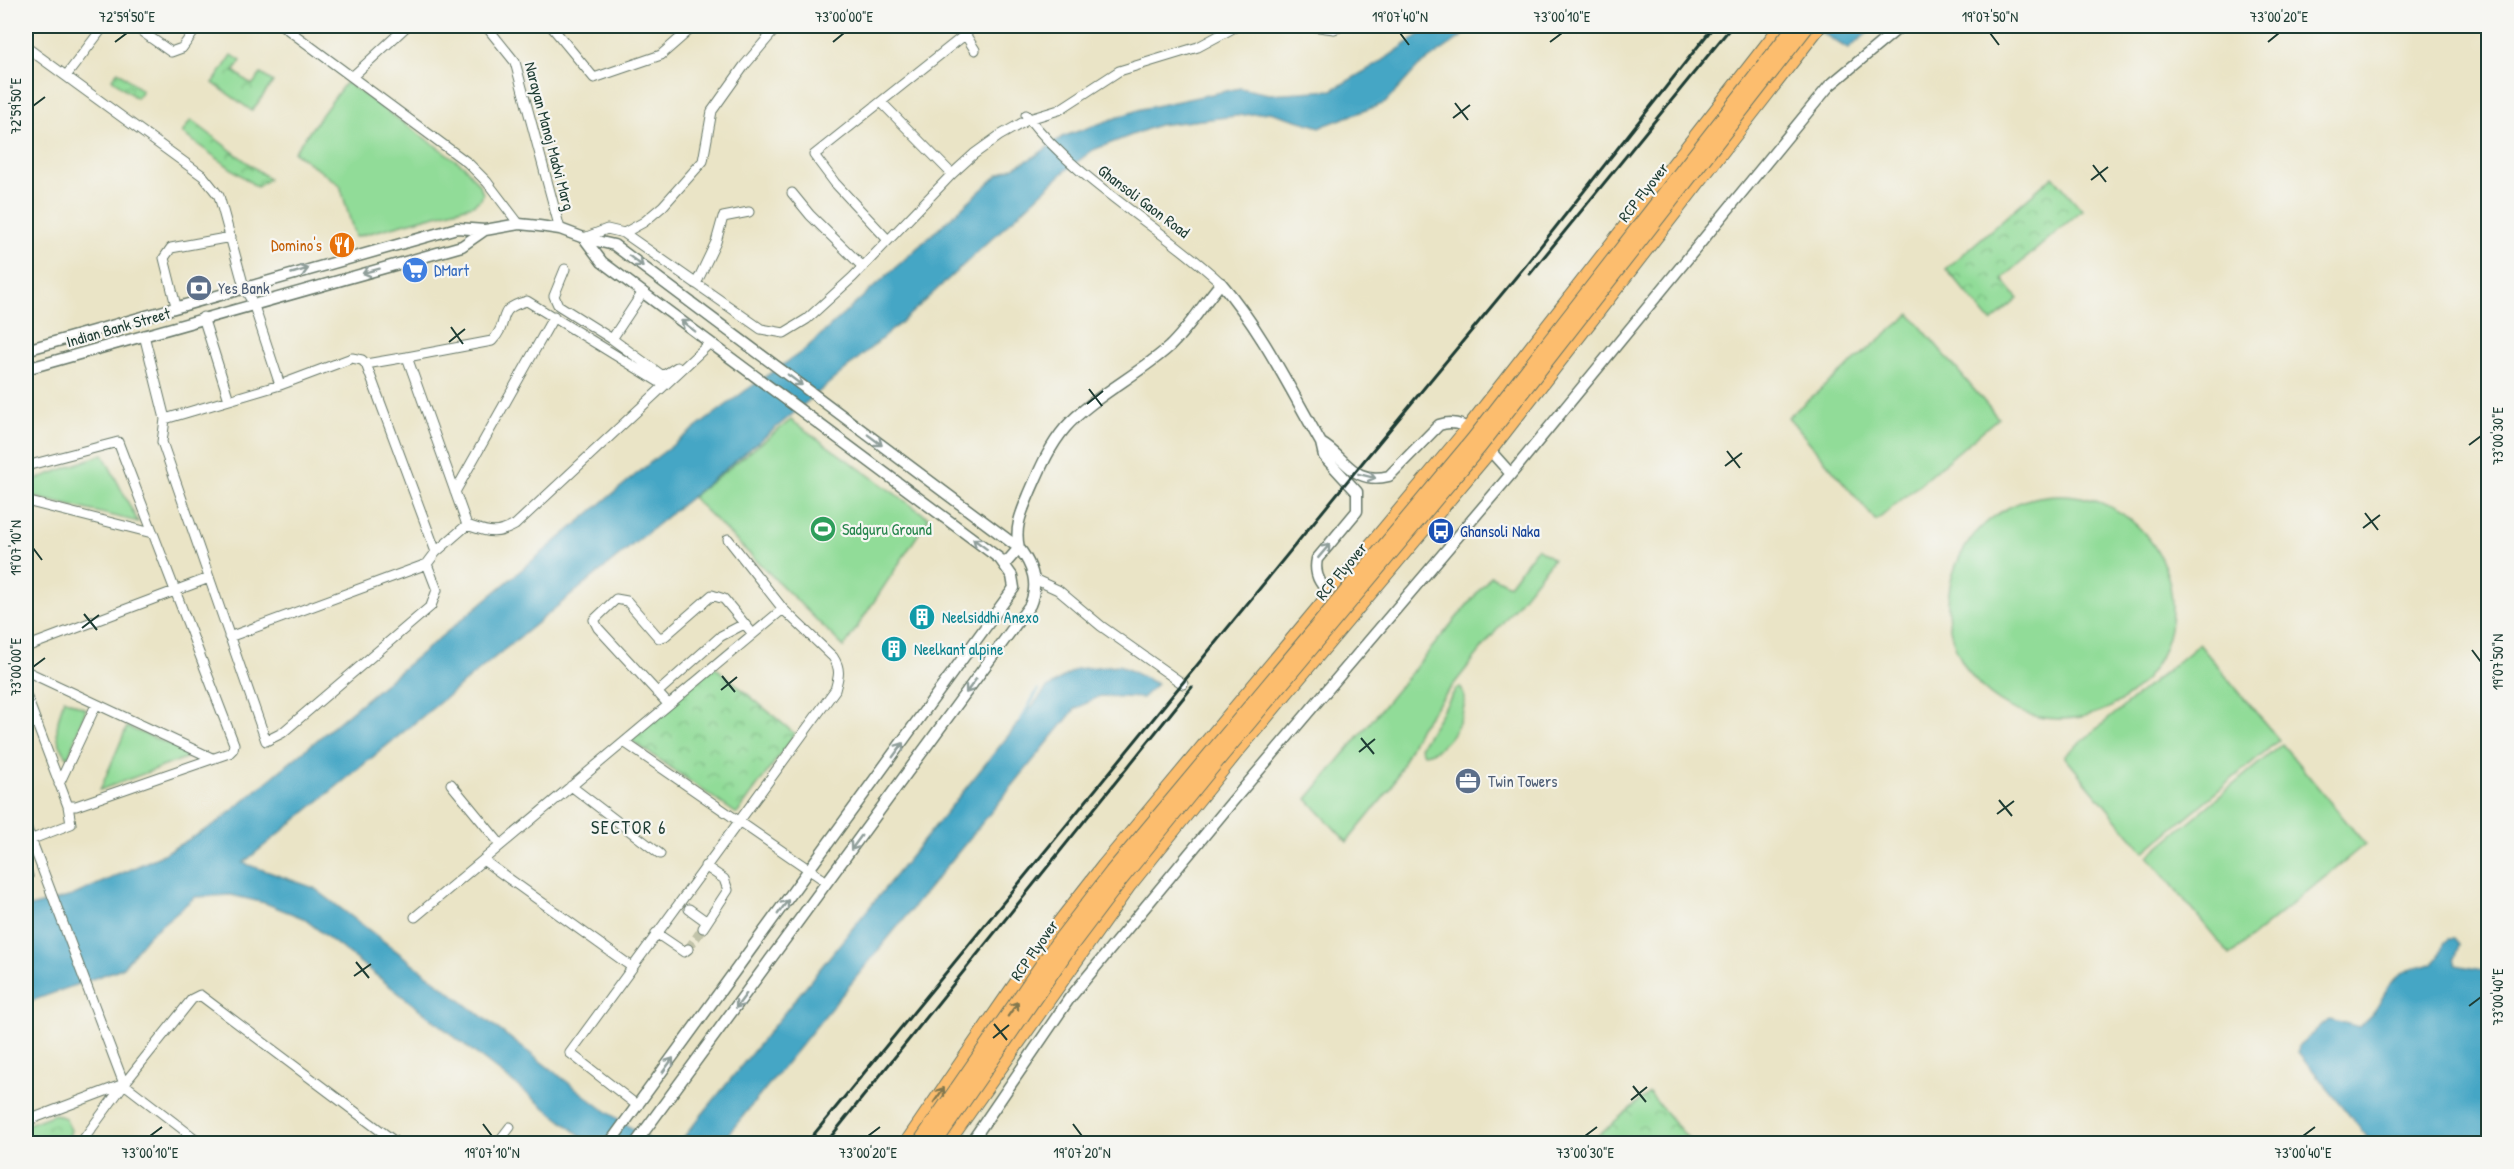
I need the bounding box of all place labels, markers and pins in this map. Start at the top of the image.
restaurant icon: Domino's [327,230,357,260]
place label: Domino's [271,234,322,256]
supermarket icon: DMart [400,255,430,285]
place label: DMart [434,259,470,281]
bank icon: Yes Bank [184,273,214,303]
place label: Yes Bank [218,277,270,299]
sports icon: Sadguru Ground [808,514,838,544]
bus stop icon: Ghansoli Naka [1426,516,1456,546]
place label: Sadguru Ground [842,518,932,540]
place label: Ghansoli Naka [1460,520,1540,542]
building icon: Neelsiddhi Anexo [907,602,937,632]
place label: Neelsiddhi Anexo [942,606,1039,628]
building icon: Neelkant alpine [879,634,909,664]
place label: Neelkant alpine [914,638,1004,660]
office icon: Twin Towers [1453,766,1483,796]
place label: Twin Towers [1488,770,1557,792]

